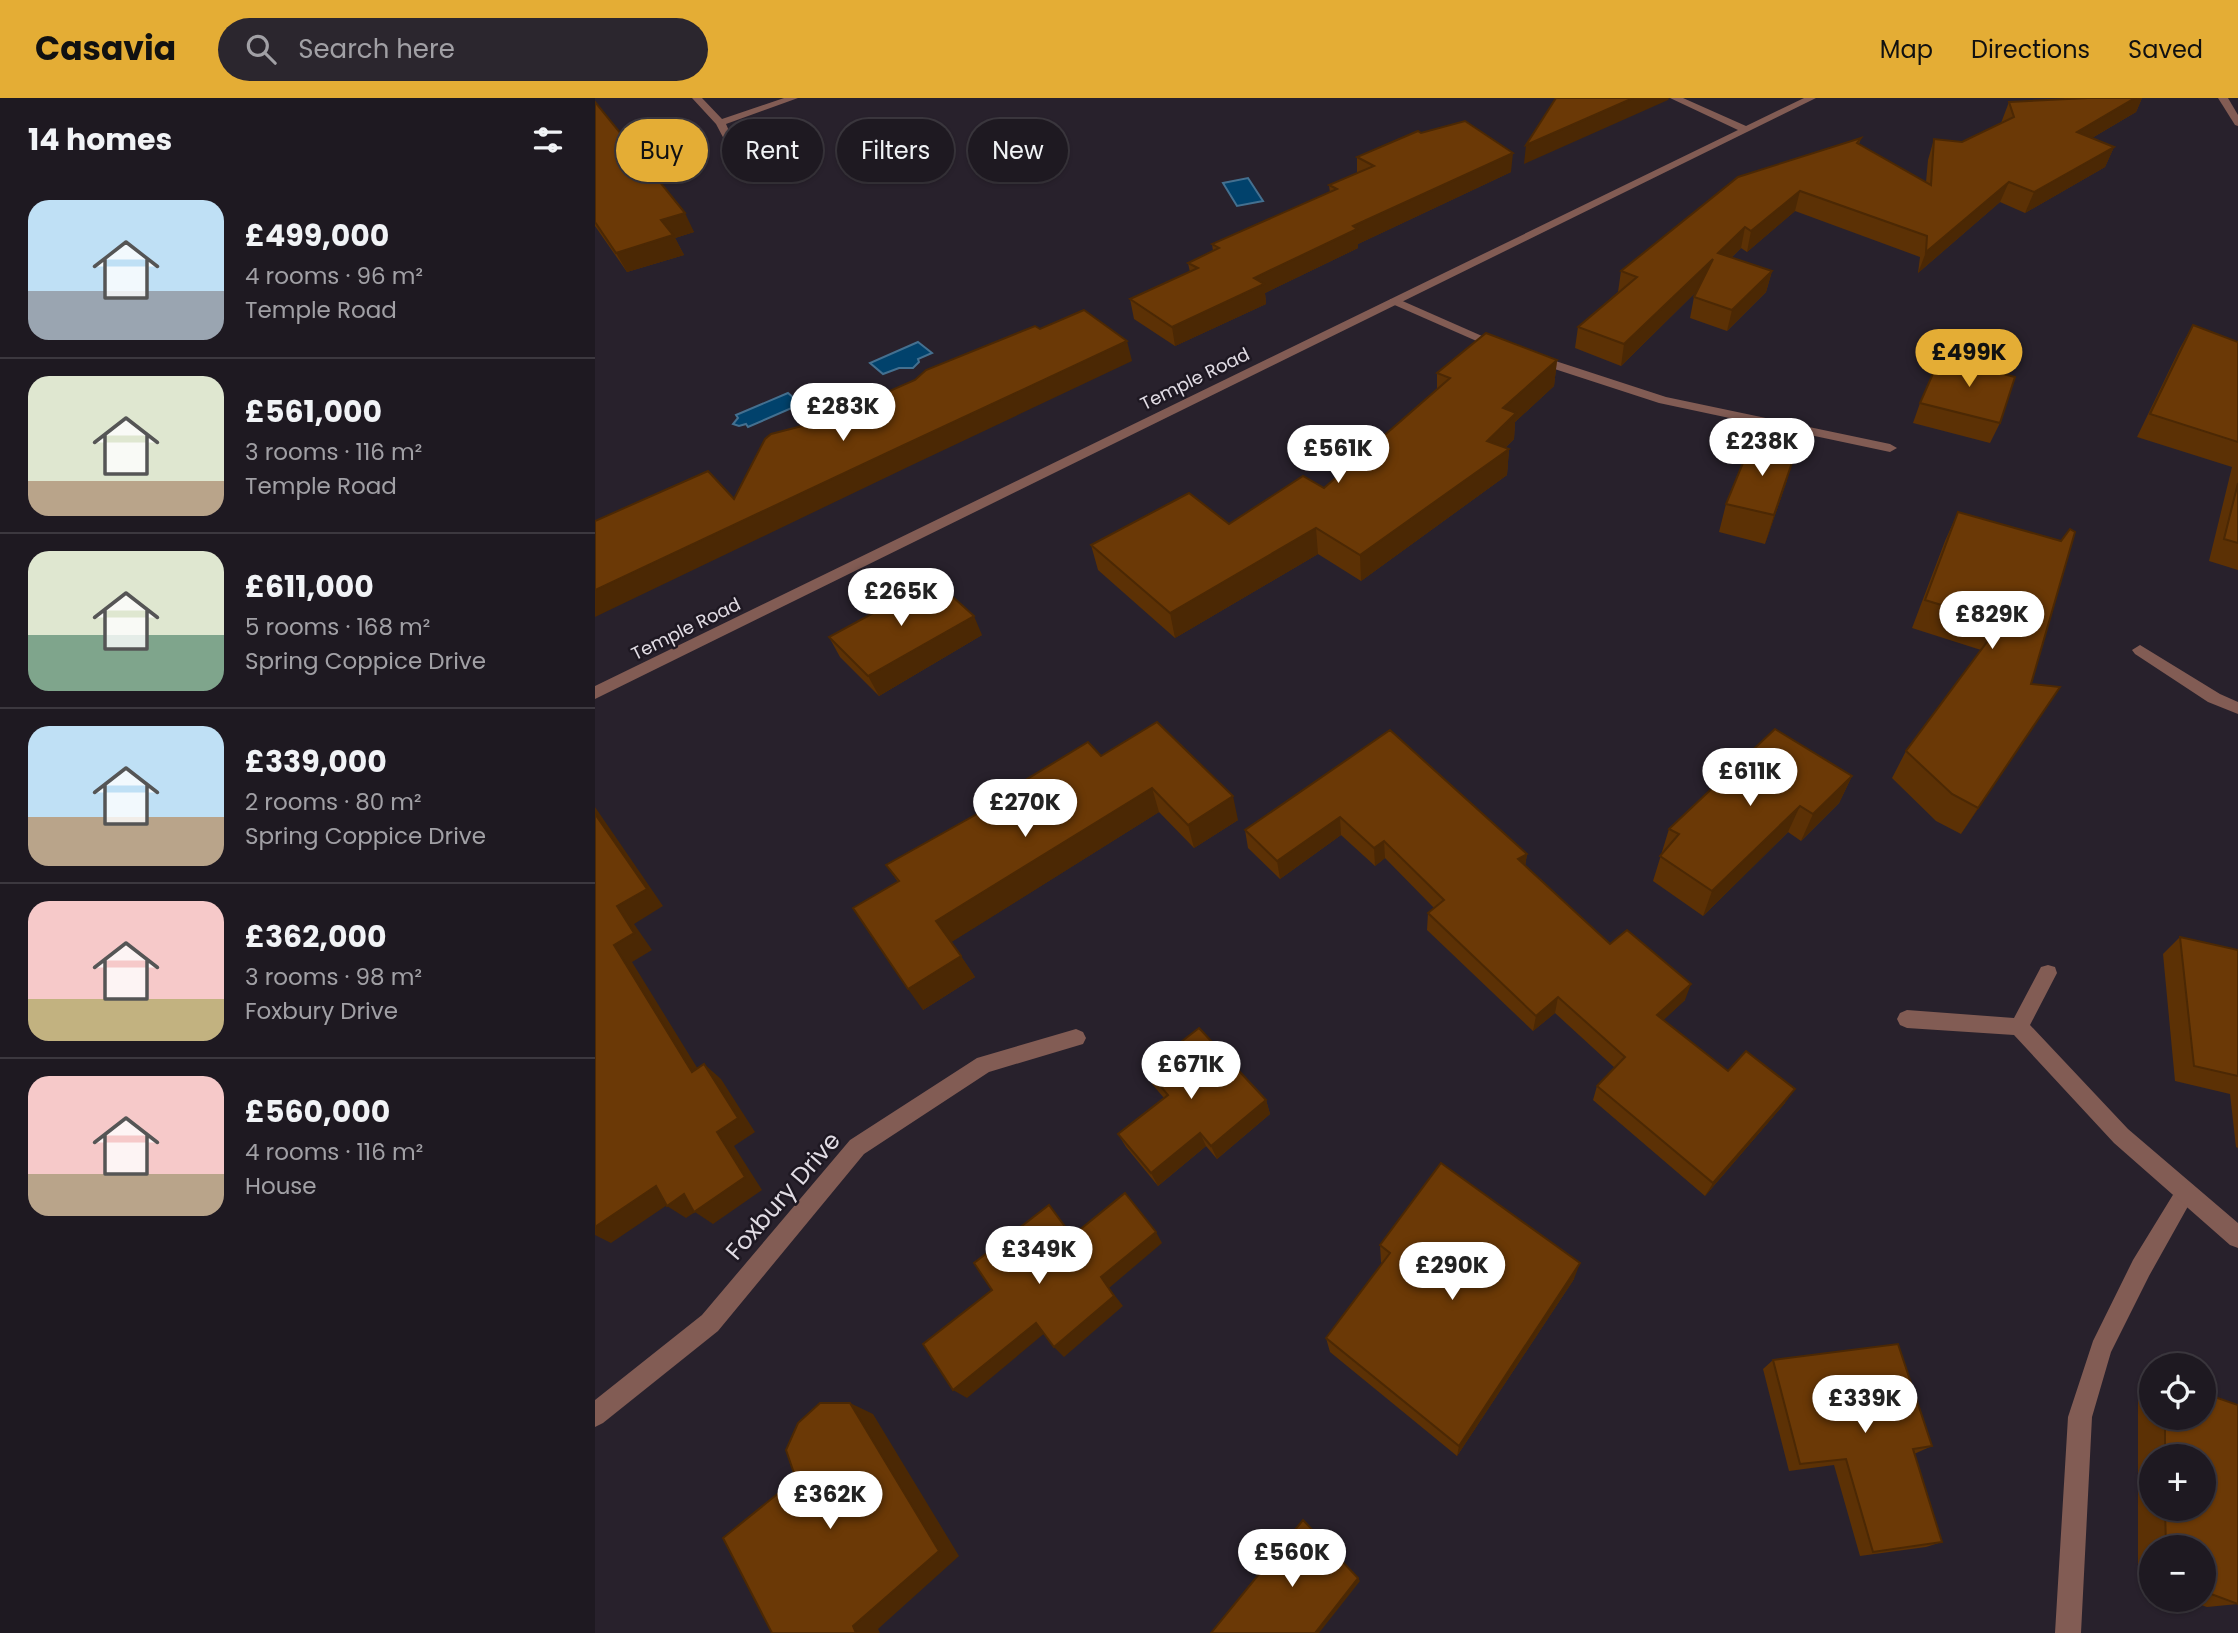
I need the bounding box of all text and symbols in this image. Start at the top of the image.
search box [218,18,708,81]
text: Casavia [35,25,176,72]
icon: search [242,30,280,68]
text: Search here [298,31,455,67]
text: Map [1880,33,1933,66]
text: Directions [1971,33,2090,66]
text: Saved [2128,33,2203,66]
text: 14 homes [28,118,172,161]
chip: Buy [616,119,708,182]
chip: Rent [722,119,823,182]
chip: Filters [837,119,954,182]
chip: New [968,119,1068,182]
icon: filters [529,121,567,159]
text: £499,000 [245,214,389,257]
icon: home [84,228,168,312]
text: 4 rooms · 96 m² [245,260,423,292]
text: Temple Road [245,294,397,326]
pin: £499K [1920,330,2018,389]
text: £499K [1931,336,2007,368]
street label: Temple Road [1136,341,1254,416]
pin: £283K [794,384,892,443]
text: £561,000 [245,390,382,433]
text: £283K [806,390,880,422]
icon: home [84,404,168,488]
pin: £238K [1713,418,1811,478]
text: £238K [1725,425,1799,457]
pin: £561K [1289,426,1387,485]
text: £561K [1303,432,1373,464]
text: 3 rooms · 116 m² [245,436,422,468]
text: Temple Road [245,470,397,502]
text: £611,000 [245,565,374,608]
pin: £265K [852,568,950,628]
text: £265K [864,575,938,607]
icon: home [84,579,168,663]
street label: Temple Road [627,591,745,666]
pin: £829K [1943,592,2041,651]
text: £829K [1955,598,2029,630]
text: 5 rooms · 168 m² [245,611,430,643]
text: Spring Coppice Drive [245,645,486,677]
text: £339,000 [245,740,387,783]
pin: £611K [1701,748,1799,808]
icon: home [84,754,168,838]
text: £611K [1718,755,1782,787]
pin: £270K [976,780,1074,839]
text: 2 rooms · 80 m² [245,786,422,818]
text: £270K [989,786,1061,818]
text: Spring Coppice Drive [245,820,486,852]
text: £362,000 [245,915,387,958]
icon: home [84,929,168,1013]
text: 3 rooms · 98 m² [245,961,422,993]
text: Foxbury Drive [245,995,398,1027]
pin: £671K [1142,1042,1240,1101]
text: £671K [1158,1048,1224,1080]
text: £560,000 [245,1090,390,1133]
icon: home [84,1104,168,1188]
street label: Foxbury Drive [718,1125,847,1267]
text: 4 rooms · 116 m² [245,1136,423,1168]
text: House [245,1170,317,1202]
pin: £349K [990,1226,1088,1286]
text: £349K [1002,1233,1076,1265]
pin: £290K [1403,1242,1501,1302]
text: £290K [1415,1249,1489,1281]
map controls [2139,1353,2216,1612]
button: locate [2139,1353,2216,1430]
pin: £339K [1816,1376,1914,1435]
text: £339K [1828,1382,1902,1414]
button: + [2139,1444,2216,1521]
pin: £362K [781,1472,879,1531]
text: £362K [794,1478,866,1510]
pin: £560K [1243,1530,1341,1589]
button: − [2139,1535,2216,1612]
text: £560K [1254,1536,1330,1568]

